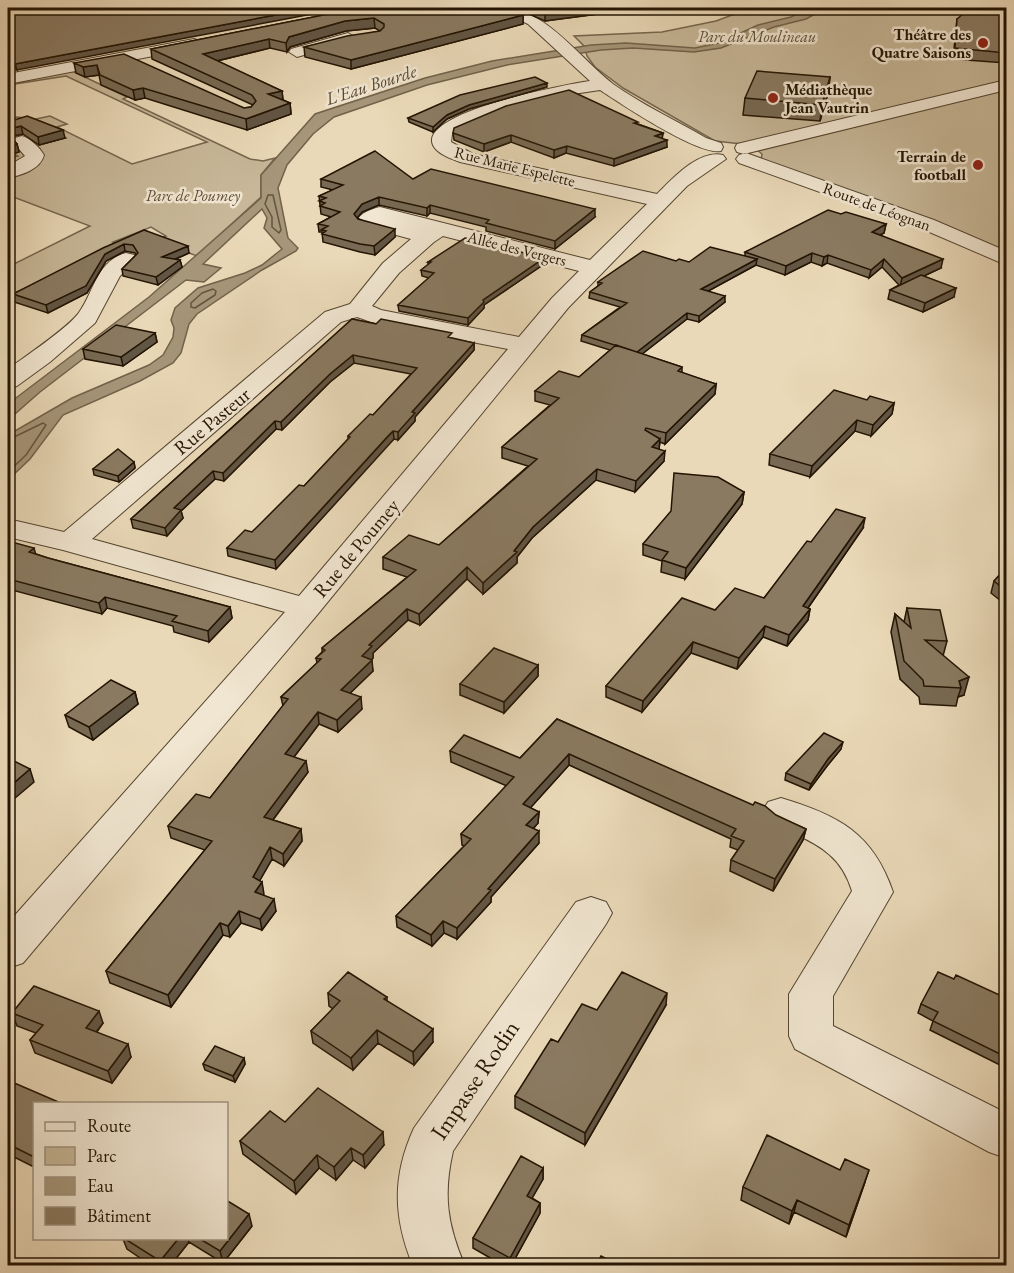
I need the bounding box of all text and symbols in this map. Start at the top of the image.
place label: Théâtre des Quatre Saisons [872,24,971,63]
park label: Parc du Moulineau [698,26,816,47]
marker: Théâtre des Quatre Saisons [976,36,990,50]
water label: L'Eau Bourde [322,59,420,110]
place label: Médiathèque Jean Vautrin [783,79,873,118]
marker: Médiathèque Jean Vautrin [766,91,780,105]
street label: Rue Marie Espelette [452,141,577,192]
place label: Terrain de football [897,146,966,185]
marker: Terrain de football [971,158,985,172]
street label: Route de Léognan [820,177,934,236]
park label: Parc de Poumey [146,185,241,206]
street label: Allée des Vergers [464,226,569,271]
street label: Rue Pasteur [168,381,256,461]
street label: Rue de Poumey [307,493,405,603]
street label: Impasse Rodin [423,1014,526,1145]
legend [33,1102,228,1240]
text: Route [87,1114,131,1137]
text: Parc [87,1144,117,1167]
text: Eau [87,1174,114,1197]
text: Bâtiment [87,1204,151,1227]

